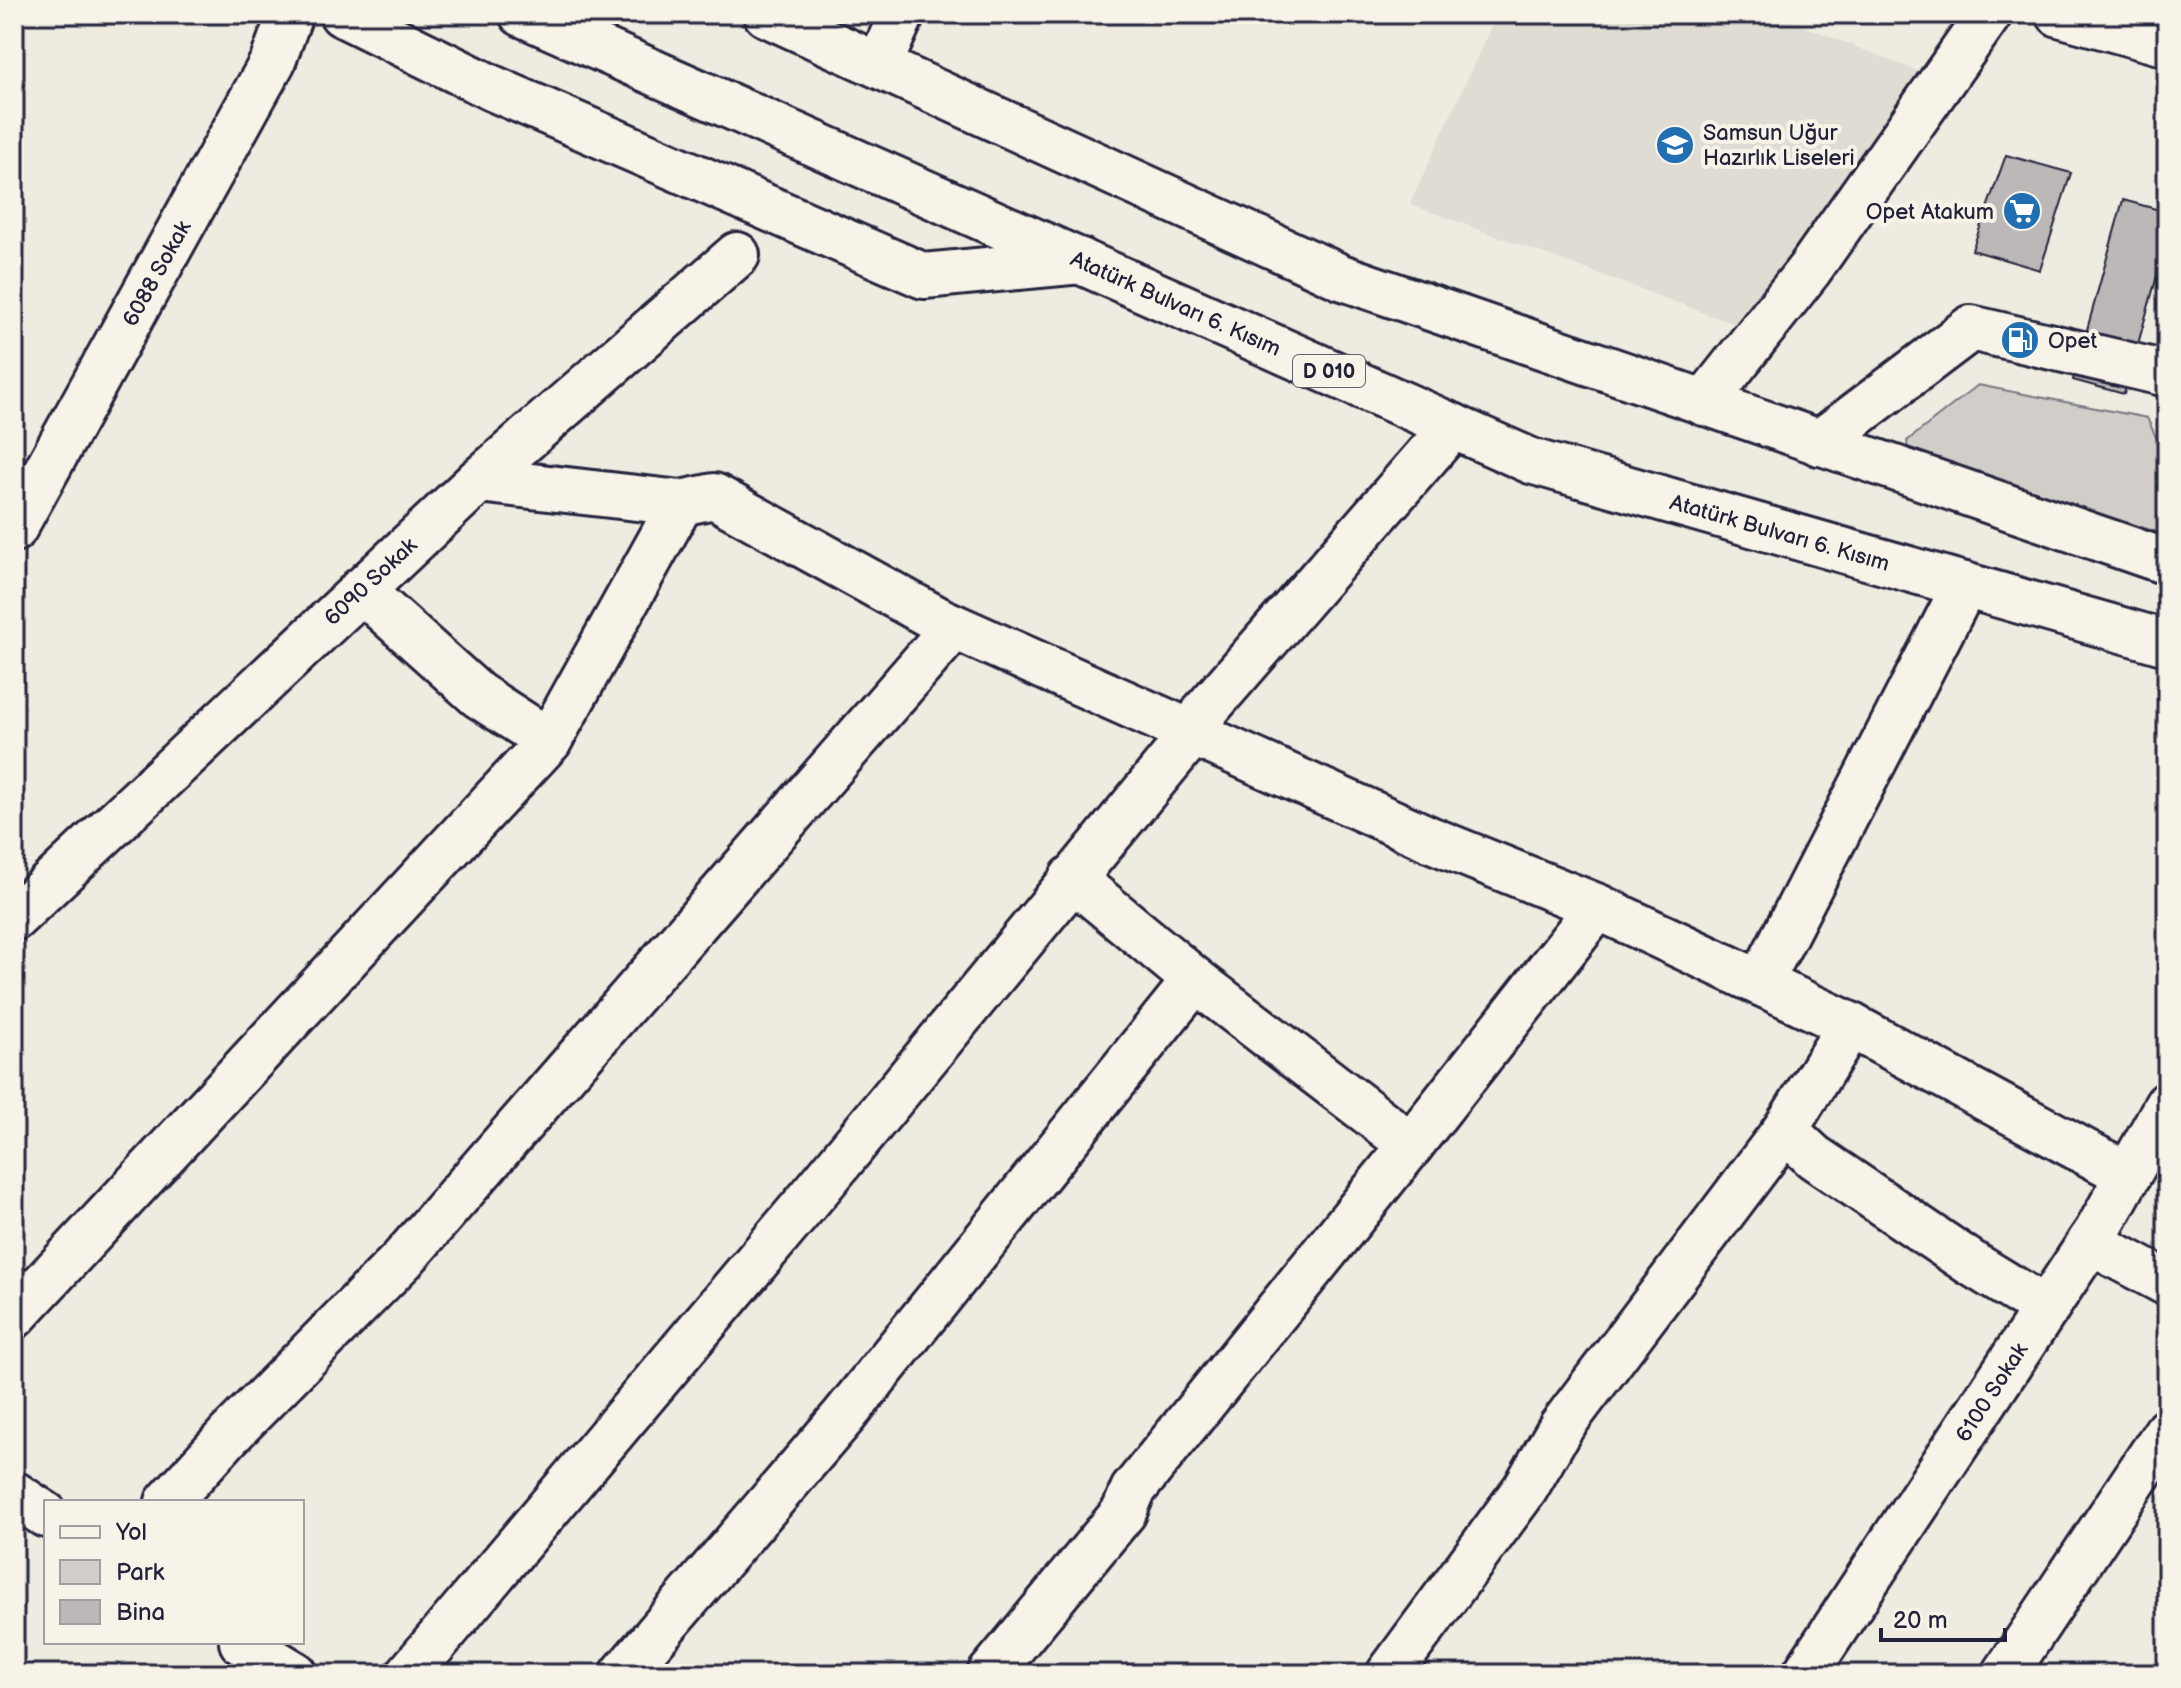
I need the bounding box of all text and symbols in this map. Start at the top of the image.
place label: Samsun Uğur Hazırlık Liseleri [1703,120,1855,172]
school or university icon: Samsun Uğur Hazırlık Liseleri [1654,124,1696,166]
supermarket icon: Opet Atakum [2001,190,2043,232]
place label: Opet Atakum [1866,199,1994,226]
street label: 6088 Sokak [117,216,198,331]
street label: Atatürk Bulvarı 6. Kısım [1066,246,1285,363]
fuel station icon: Opet [1999,319,2041,361]
place label: Opet [2048,328,2098,355]
road number: D 010 [1293,355,1365,387]
street label: Atatürk Bulvarı 6. Kısım [1667,489,1892,578]
street label: 6090 Sokak [319,532,423,632]
street label: 6100 Sokak [1950,1338,2034,1447]
legend [44,1500,304,1644]
text: Yol [115,1518,147,1547]
text: Park [116,1558,164,1587]
scale bar [1881,1592,2005,1642]
text: Bina [116,1598,165,1627]
text: 20 m [1893,1606,1948,1635]

